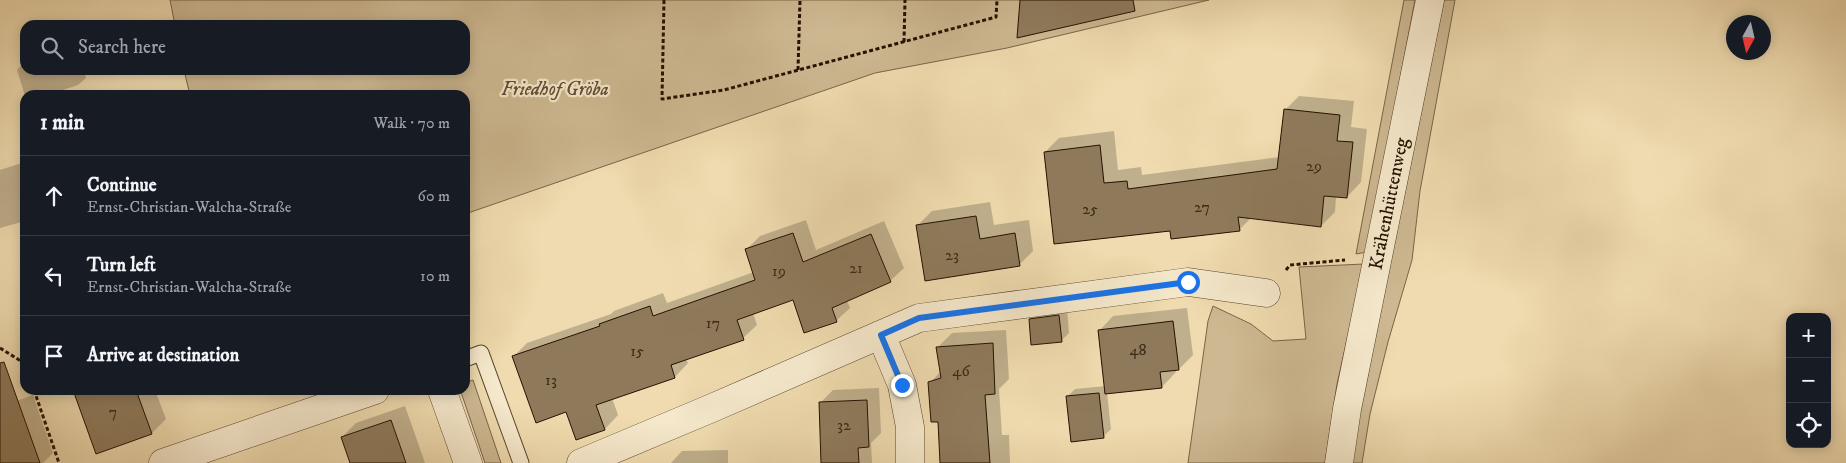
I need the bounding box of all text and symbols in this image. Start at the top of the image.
north arrow [1726,15,1771,60]
search box [20,20,470,75]
icon: search [38,34,66,62]
text: Search here [78,36,166,59]
park label: Friedhof Gröba [501,78,609,101]
text: 1 min [40,110,84,136]
text: Walk · 70 m [374,113,450,133]
street label: Krähenhüttenweg [1364,135,1413,272]
house number: 29 [1306,156,1322,176]
text: Continue [87,174,157,197]
icon: ahead [40,182,68,210]
text: 60 m [418,186,450,206]
text: Ernst-Christian-Walcha-Straße [87,197,291,217]
house number: 27 [1194,197,1210,217]
house number: 25 [1082,199,1098,219]
house number: 23 [945,245,959,265]
text: Turn left [87,254,156,277]
house number: 21 [849,258,863,278]
house number: 19 [772,261,786,281]
icon: left [40,262,68,290]
text: 10 m [420,266,450,286]
route start [1177,271,1200,294]
text: Ernst-Christian-Walcha-Straße [87,277,291,297]
house number: 17 [706,313,720,333]
map controls [1786,313,1831,448]
button: + [1786,313,1831,358]
house number: 48 [1129,340,1147,360]
house number: 15 [630,341,644,361]
icon: arrive [40,342,68,370]
text: Arrive at destination [87,344,239,367]
button: − [1786,358,1831,403]
house number: 46 [952,361,970,381]
house number: 13 [545,370,557,390]
route end [891,374,914,397]
house number: 7 [109,402,117,422]
button: locate [1786,403,1831,448]
house number: 32 [837,415,851,435]

